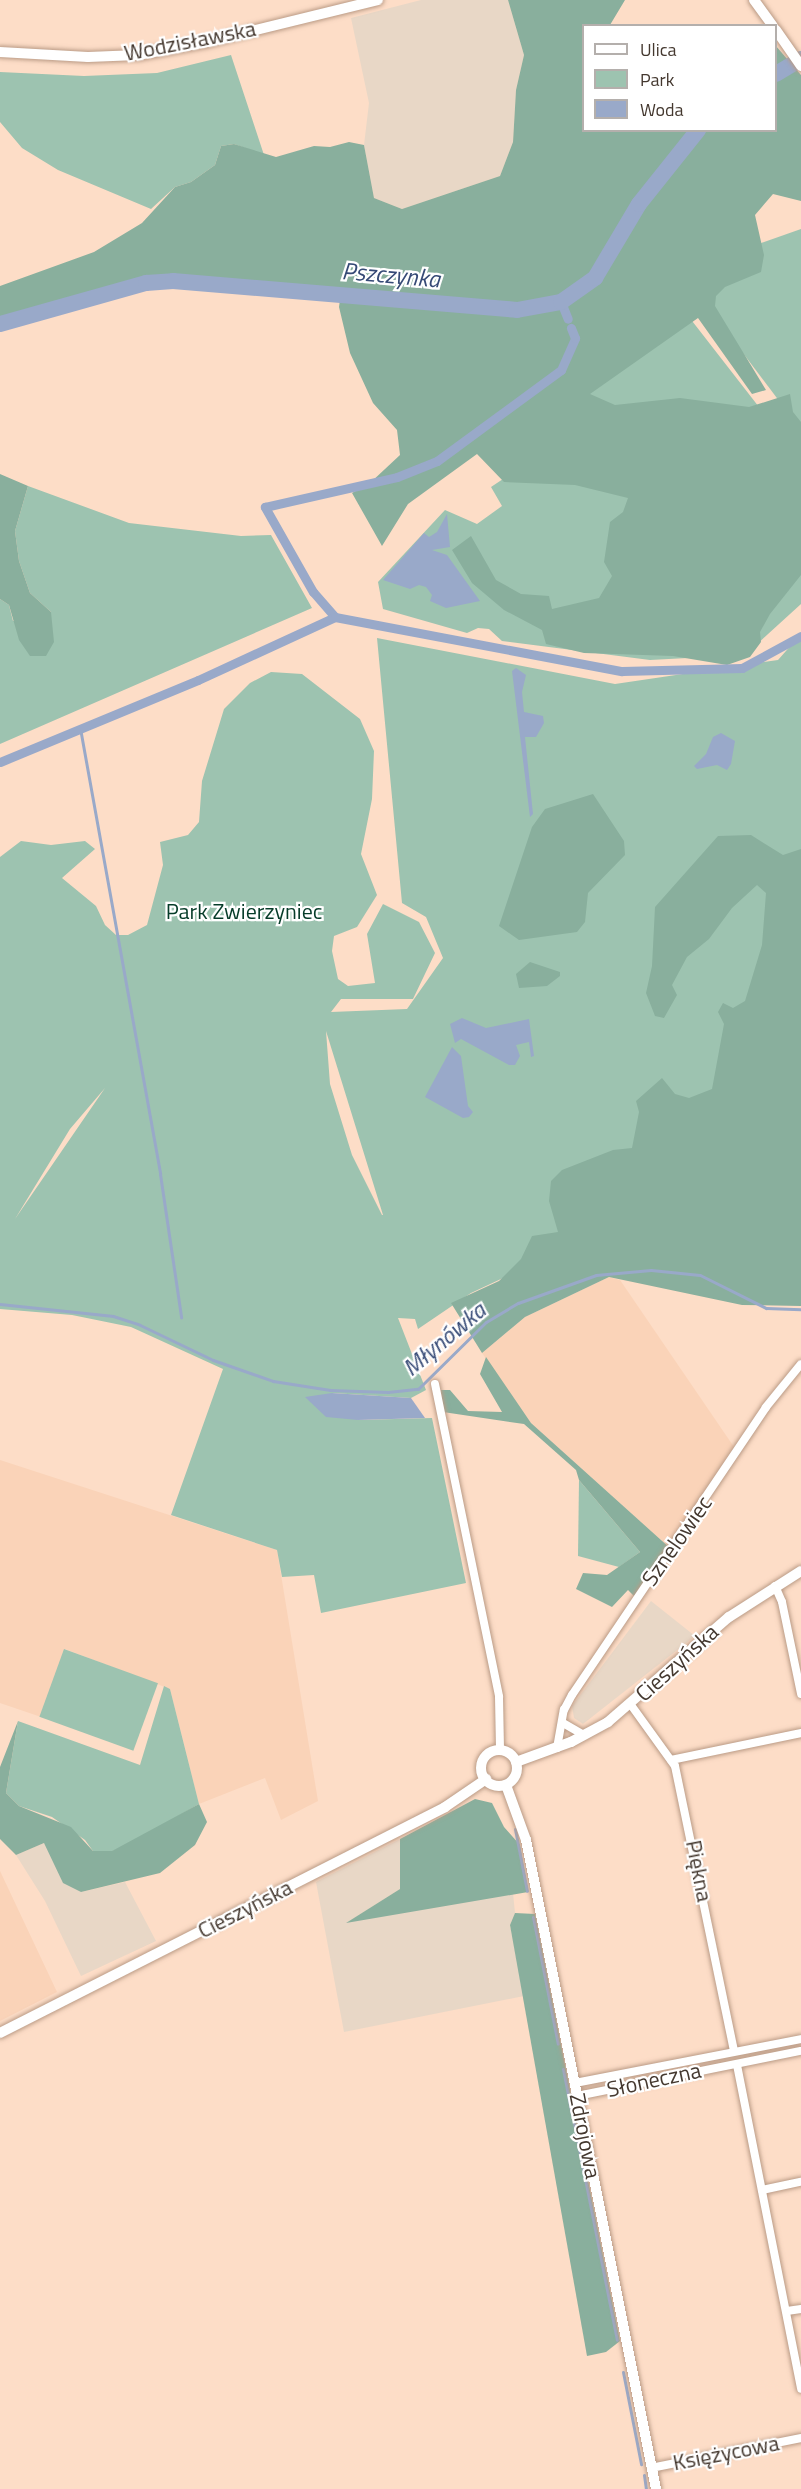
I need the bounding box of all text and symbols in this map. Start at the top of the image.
street label: Wodzisławska [122,15,258,67]
legend [582,24,777,132]
text: Ulica [640,36,677,63]
text: Park [640,66,674,93]
text: Woda [640,96,684,123]
water label: Pszczynka [341,256,441,294]
park label: Park Zwierzyniec [166,899,322,925]
water label: Młynówka [397,1296,491,1382]
street label: Sznelowiec [636,1491,718,1591]
street label: Cieszyńska [630,1619,724,1707]
street label: Piękna [680,1838,718,1904]
street label: Cieszyńska [193,1874,297,1944]
street label: Słoneczna [604,2057,704,2103]
street label: Zdrojowa [564,2091,606,2181]
street label: Księżycowa [671,2430,781,2476]

